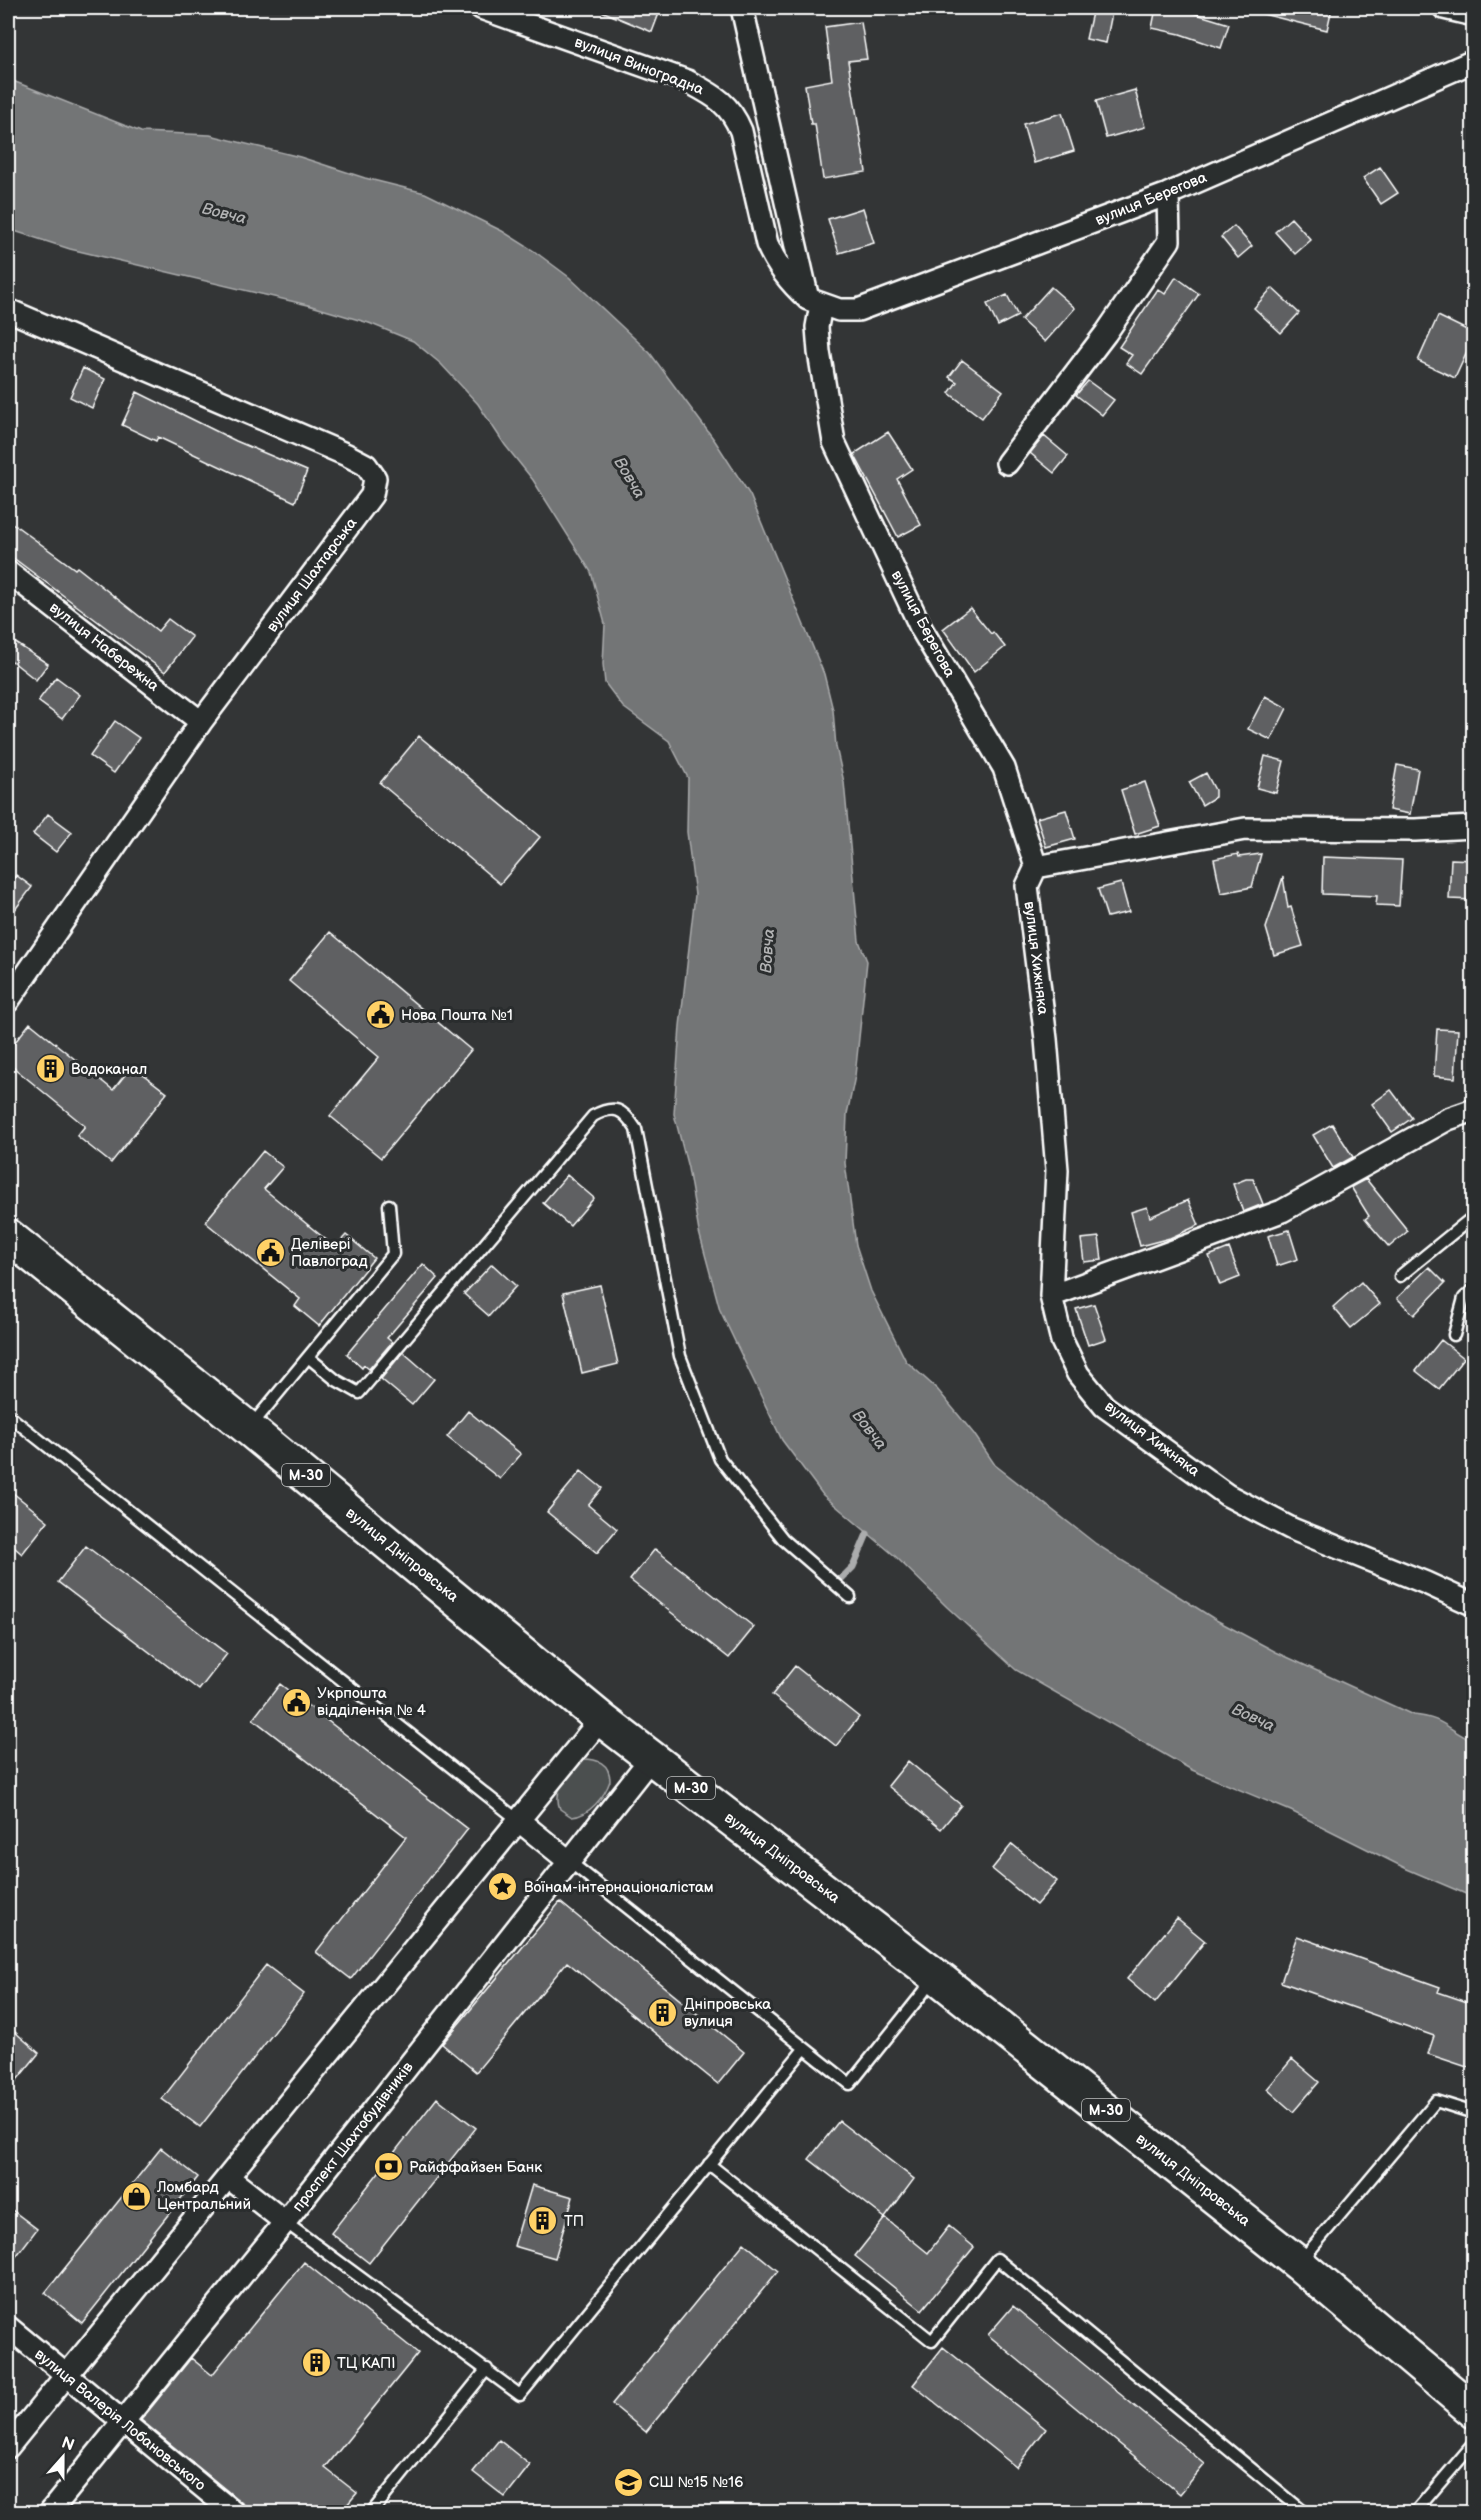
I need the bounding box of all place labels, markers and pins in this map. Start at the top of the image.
public building icon: Нова Пошта №1 [364,999,396,1031]
place label: Нова Пошта №1 [401,1006,513,1025]
building icon: Водоканал [34,1053,66,1085]
place label: Водоканал [71,1060,147,1079]
place label: Делівері Павлоград [291,1235,368,1271]
public building icon: Делівері Павлоград [254,1237,286,1269]
place label: Укрпошта відділення № 4 [317,1684,426,1720]
public building icon: Укрпошта відділення № 4 [280,1686,312,1718]
place icon: Воїнам-інтернаціоналістам [487,1871,519,1903]
place label: Воїнам-інтернаціоналістам [524,1878,714,1897]
place label: Дніпровська вулиця [684,1995,771,2031]
building icon: Дніпровська вулиця [647,1997,679,2029]
bank icon: Райффайзен Банк [372,2151,404,2183]
place label: Райффайзен Банк [409,2158,542,2177]
place label: Ломбард Центральний [156,2178,251,2214]
shop icon: Ломбард Центральний [120,2180,152,2212]
building icon: ТП [527,2205,559,2237]
place label: ТП [564,2212,584,2231]
building icon: ТЦ КАПІ [300,2347,332,2379]
place label: ТЦ КАПІ [337,2354,396,2373]
school or university icon: СШ №15 №16 [612,2466,644,2498]
place label: СШ №15 №16 [649,2473,743,2492]

